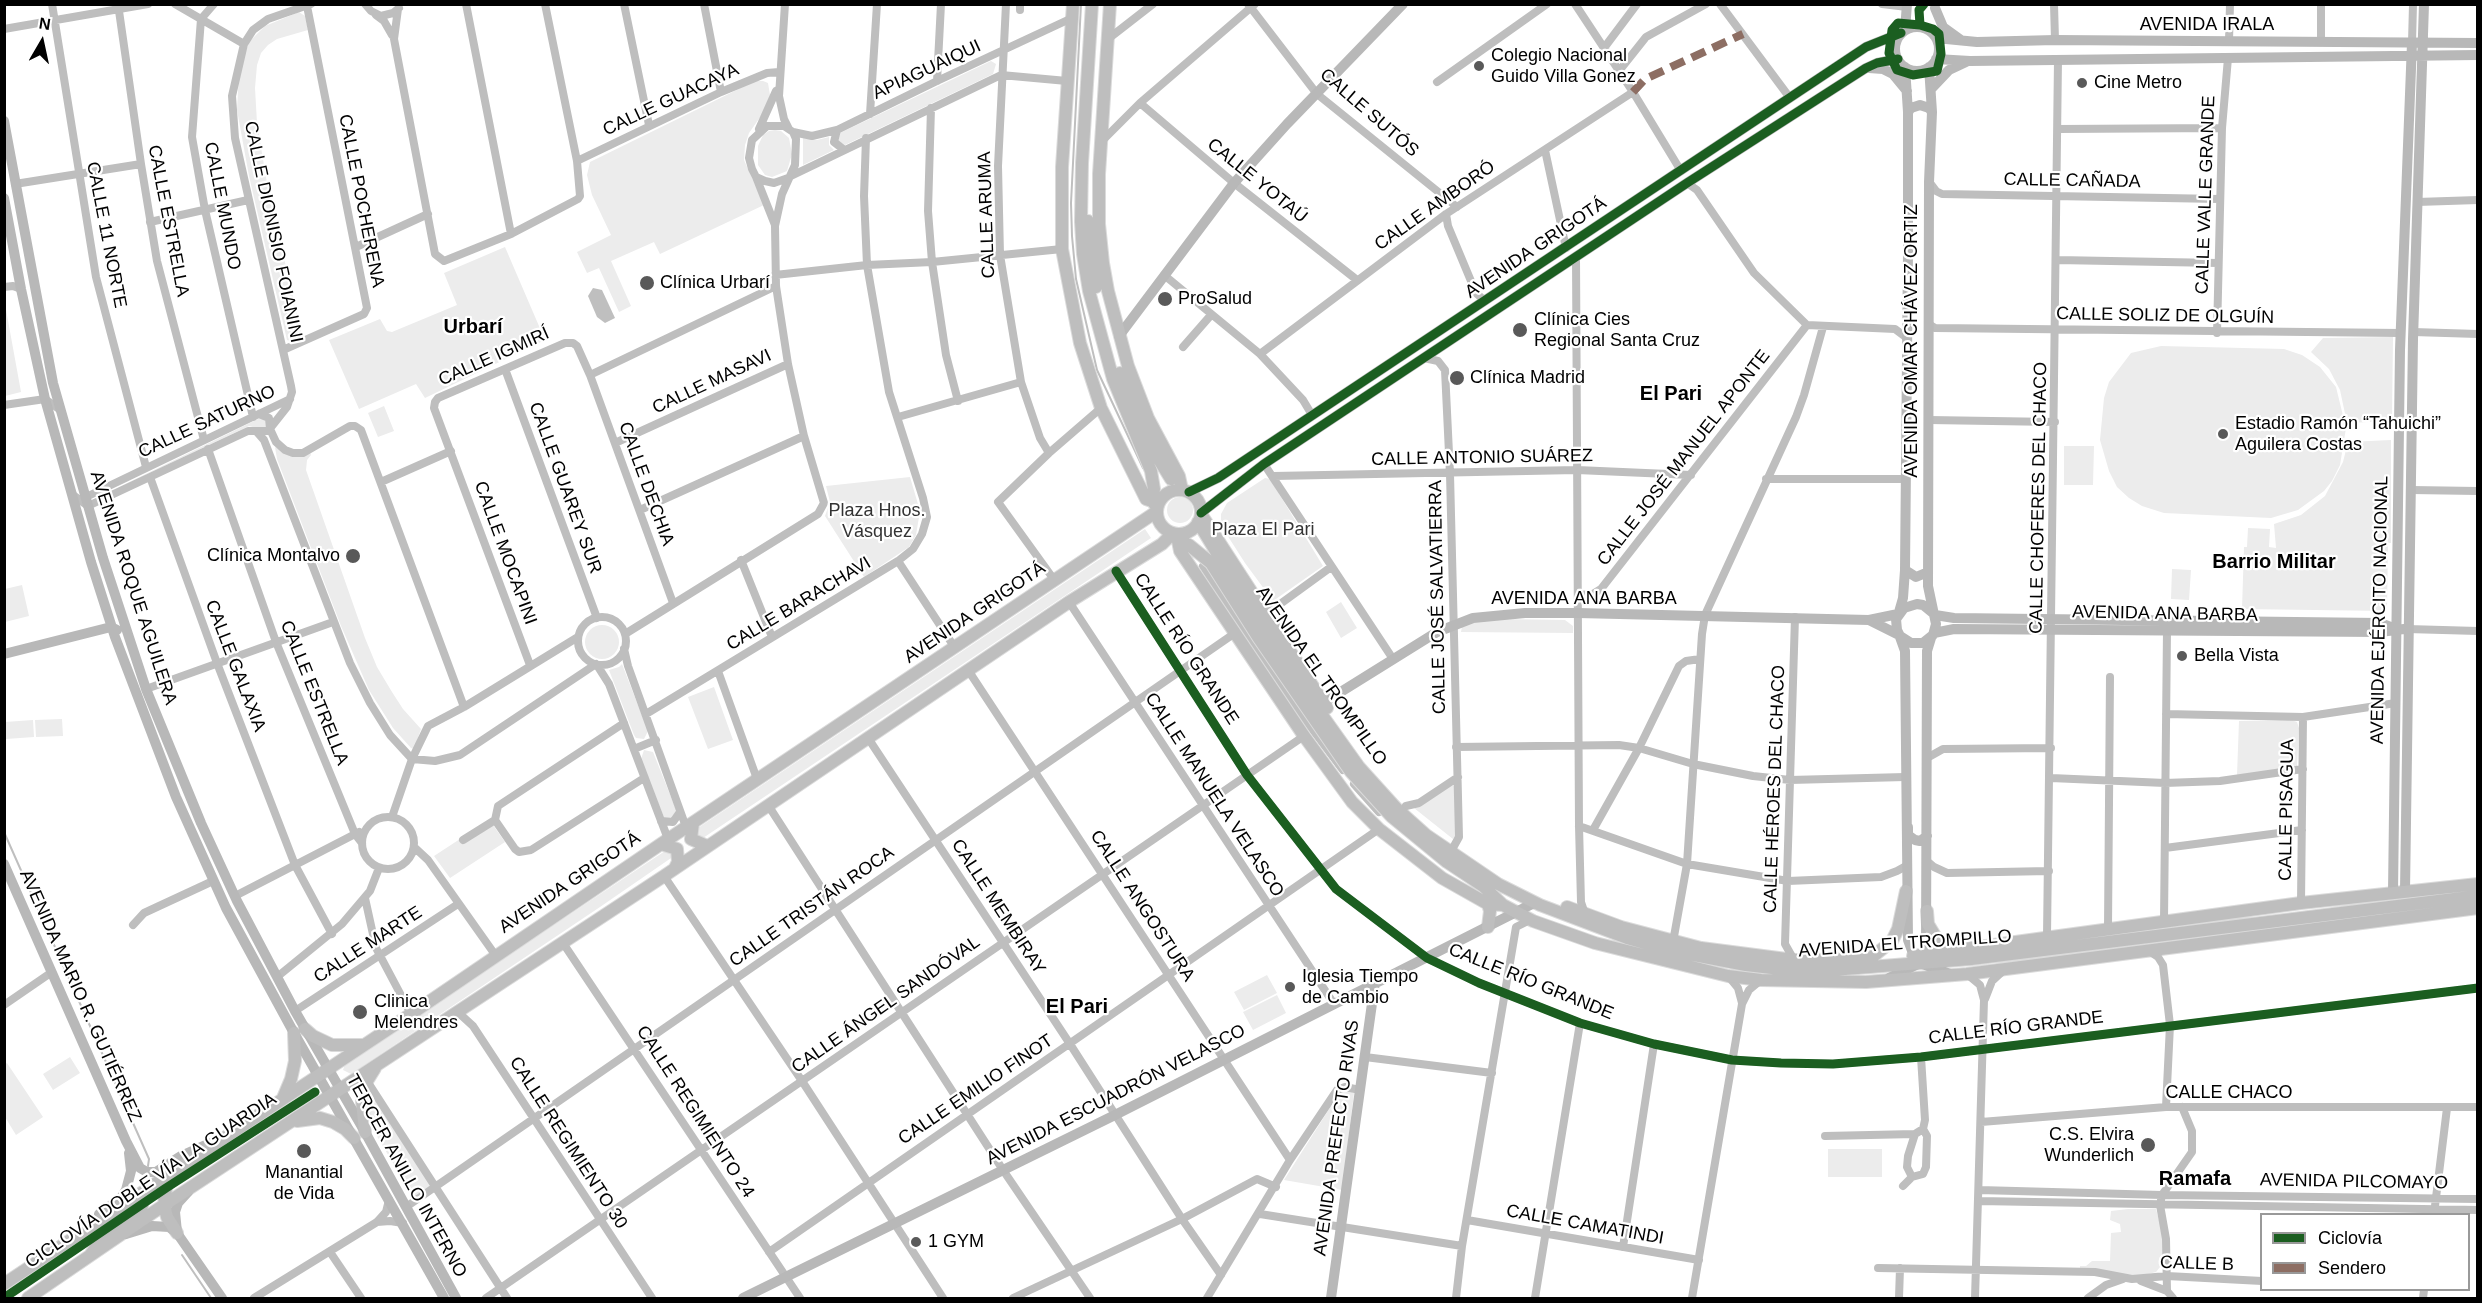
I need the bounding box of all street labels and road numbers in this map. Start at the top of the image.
street label: AVENIDA IRALA [2140,14,2274,36]
street label: APIAGUAIQUI [869,35,985,105]
street label: CALLE GUACAYA [600,59,742,141]
street label: CALLE SUTÓS [1315,64,1423,162]
street label: CALLE VALLE GRANDE [2192,95,2220,295]
street label: CALLE POCHERENA [334,113,388,289]
street label: CALLE DIONISIO FOIANINI [239,119,307,345]
street label: CALLE YOTAÚ [1203,134,1311,228]
street label: CALLE MUNDO [199,140,245,272]
street label: CALLE ESTRELLA [143,143,193,299]
street label: CALLE ARUMA [974,151,1000,279]
street label: CALLE AMBORÓ [1371,156,1499,256]
street label: CALLE 11 NORTE [81,160,131,310]
street label: CALLE CAÑADA [2003,169,2141,193]
street label: AVENIDA GRIGOTÁ [1461,193,1611,303]
street label: AVENIDA OMAR CHÁVEZ ORTIZ [1901,204,1923,478]
street label: CALLE SOLIZ DE OLGUÍN [2056,303,2274,329]
street label: CALLE IGMIRÍ [435,323,553,391]
street label: CALLE MASAVI [649,345,775,419]
street label: CALLE JOSÉ MANUEL APONTE [1593,346,1775,570]
street label: CALLE CHOFERES DEL CHACO [2026,362,2052,634]
street label: CALLE SATURNO [135,381,279,463]
street label: CALLE GUAREY SUR [524,399,606,577]
street label: CALLE DECHIA [614,419,678,549]
street label: CALLE ANTONIO SUÁREZ [1371,445,1593,471]
street label: AVENIDA ROQUE AGUILERA [85,468,181,708]
street label: AVENIDA EJÉRCITO NACIONAL [2367,476,2393,744]
street label: CALLE MOCAPINI [469,478,541,628]
street label: CALLE JOSÉ SALVATIERRA [1425,480,1451,714]
street label: CALLE BARACHAVI [723,552,875,656]
street label: AVENIDA GRIGOTÁ [900,558,1050,668]
street label: CALLE RÍO GRANDE [1129,569,1243,729]
street label: AVENIDA EL TROMPILLO [1251,582,1391,770]
street label: AVENIDA ANA BARBA [1491,588,1677,610]
street label: CALLE GALAXIA [200,597,270,735]
street label: AVENIDA ANA BARBA [2072,602,2258,626]
street label: CALLE ESTRELLA [275,618,353,768]
street label: CALLE HÉROES DEL CHACO [1760,665,1790,913]
street label: CALLE MANUELA VELASCO [1140,689,1288,901]
street label: CALLE PISAGUA [2275,739,2299,881]
street label: CALLE ANGOSTURA [1085,826,1199,986]
street label: AVENIDA GRIGOTÁ [495,828,645,938]
street label: CALLE MEMBIRAY [946,835,1050,979]
street label: CALLE TRISTÁN ROCA [726,842,898,972]
street label: AVENIDA MARIO R. GUTIÉRREZ [14,867,146,1125]
street label: CALLE MARTE [310,902,426,988]
street label: AVENIDA EL TROMPILLO [1798,926,2012,962]
street label: CALLE ÁNGEL SANDÓVAL [788,932,984,1078]
street label: CALLE RÍO GRANDE [1445,939,1617,1025]
street label: CALLE RÍO GRANDE [1927,1007,2105,1049]
street label: AVENIDA PREFECTO RIVAS [1310,1019,1364,1257]
street label: AVENIDA ESCUADRÓN VELASCO [983,1020,1249,1170]
street label: CALLE REGIMIENTO 24 [631,1022,759,1202]
street label: CALLE EMILIO FINOT [895,1030,1057,1150]
street label: CALLE REGIMIENTO 30 [504,1053,632,1233]
street label: TERCER ANILLO INTERNO [341,1071,471,1281]
street label: CALLE CHACO [2165,1082,2293,1104]
street label: CICLOVÍA DOBLE VÍA LA GUARDIA [21,1089,281,1273]
street label: AVENIDA PILCOMAYO [2260,1170,2448,1194]
street label: CALLE CAMATINDI [1504,1200,1666,1250]
street label: CALLE B [2160,1252,2234,1276]

